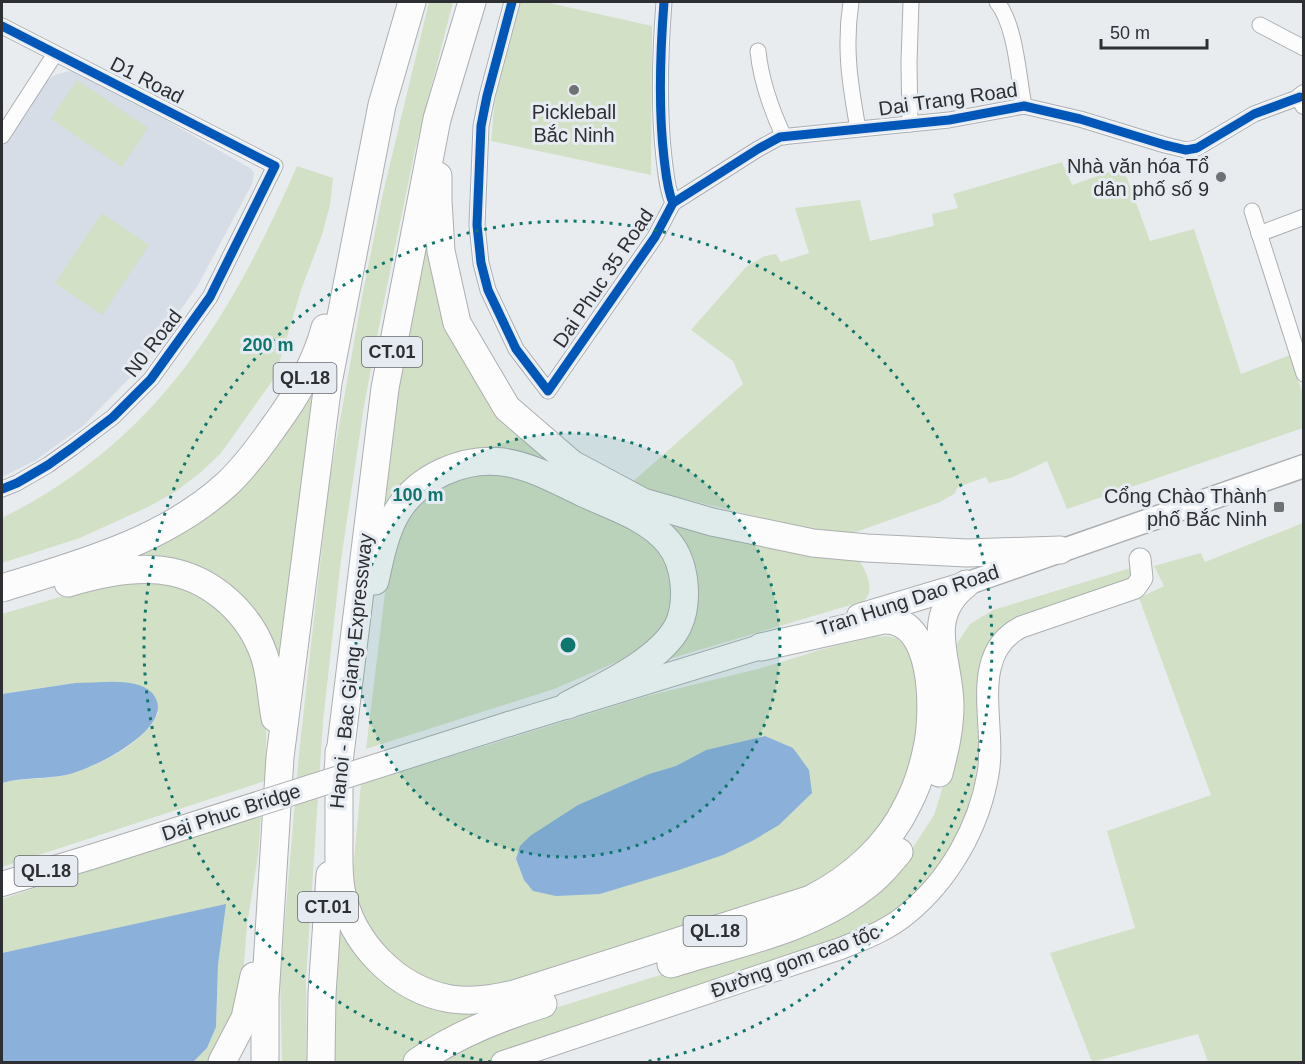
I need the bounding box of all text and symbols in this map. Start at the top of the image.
scale bar [1101,12,1208,50]
text: 50 m [1110,23,1150,43]
street label: D1 Road [107,52,187,108]
street label: Dai Trang Road [877,78,1019,120]
marker: Pickleball Bắc Ninh [567,83,581,97]
place label: Pickleball Bắc Ninh [532,101,616,146]
place label: Nhà văn hóa Tổ dân phố số 9 [1067,155,1209,200]
marker: Nhà văn hóa Tổ dân phố số 9 [1214,170,1228,184]
street label: Dai Phuc 35 Road [548,205,658,351]
street label: N0 Road [120,305,186,381]
text: 200 m [242,335,294,355]
road number: CT.01 [362,337,422,367]
road number: QL.18 [274,363,336,393]
text: 100 m [392,485,444,505]
place label: Cổng Chào Thành phố Bắc Ninh [1104,485,1267,530]
marker: Cổng Chào Thành phố Bắc Ninh [1272,500,1286,514]
street label: Hanoi - Bac Giang Expressway [326,532,376,810]
street label: Tran Hung Dao Road [815,560,1001,640]
centre of rings [558,635,578,655]
street label: Dai Phuc Bridge [159,779,303,845]
road number: QL.18 [15,856,78,886]
road number: CT.01 [298,892,358,922]
road number: QL.18 [684,916,746,946]
street label: Đường gom cao tốc [708,920,882,1002]

